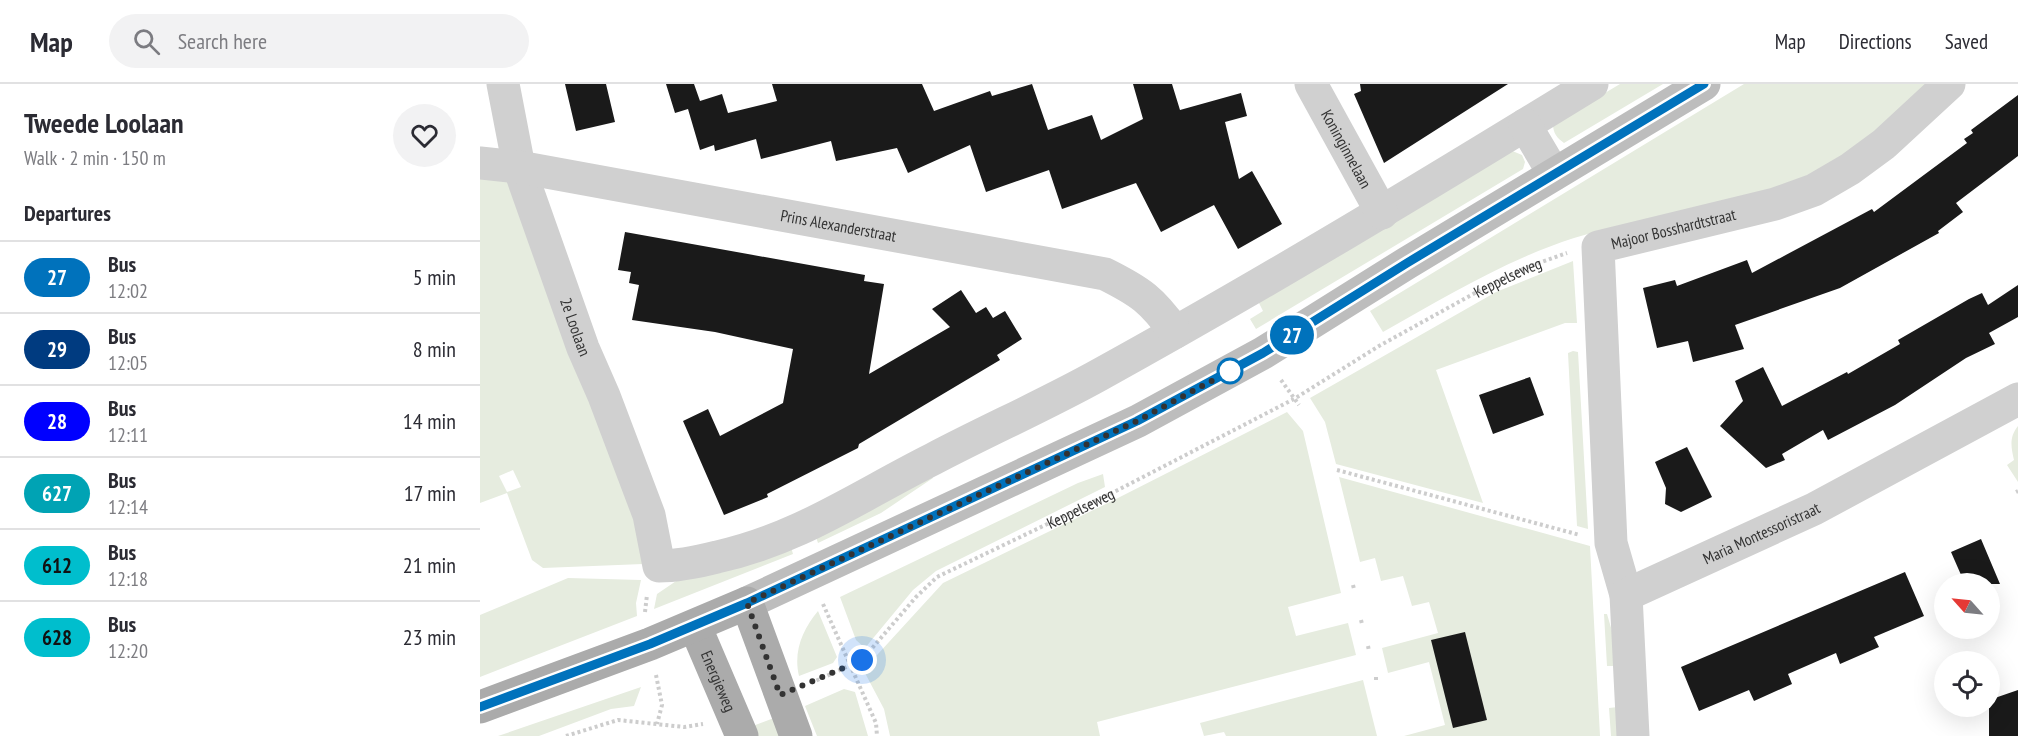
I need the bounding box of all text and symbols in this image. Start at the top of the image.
search box [109,14,529,68]
text: Map [30,23,73,60]
icon: search [130,25,163,58]
text: Search here [178,27,267,55]
text: Map [1775,28,1806,55]
text: Directions [1839,28,1912,55]
text: Saved [1945,28,1988,55]
text: Tweede Loolaan [24,104,184,141]
button: heart [393,104,456,167]
street label: Koninginnelaan [1317,106,1376,191]
text: Walk · 2 min · 150 m [24,145,166,171]
text: Departures [24,199,111,227]
street label: Majoor Bosshardtstraat [1609,204,1738,253]
street label: Prins Alexanderstraat [779,205,899,246]
text: Bus [108,250,136,278]
street label: Keppelseweg [1470,253,1544,302]
text: 5 min [413,263,456,291]
text: 27 [47,264,67,291]
text: 12:02 [108,278,148,304]
street label: 2e Loolaan [556,295,595,359]
line badge: 27 [1265,316,1319,354]
text: Bus [108,322,136,350]
text: 27 [1282,322,1302,349]
text: 8 min [413,335,456,363]
text: 29 [47,336,67,363]
text: 12:05 [108,350,148,376]
unlabelled marker [1217,358,1243,384]
text: Bus [108,394,136,422]
text: 14 min [403,407,456,435]
text: 28 [47,408,67,435]
text: 12:11 [108,422,148,448]
text: Bus [108,466,136,494]
text: 17 min [404,479,456,507]
text: 627 [42,480,72,507]
street label: Keppelseweg [1043,483,1118,533]
text: 12:14 [108,494,148,520]
street label: Maria Montessoristraat [1700,497,1824,568]
text: Bus [108,538,136,566]
text: 21 min [403,551,456,579]
text: 612 [42,552,72,579]
text: 12:18 [108,566,148,592]
north arrow [1934,573,2000,639]
map controls [1934,573,2000,717]
text: Bus [108,610,136,638]
text: 23 min [403,623,456,651]
text: 628 [42,624,72,651]
text: 12:20 [108,638,148,664]
your location [847,645,877,675]
street label: Energieweg [697,648,740,715]
button: locate [1934,651,2000,717]

